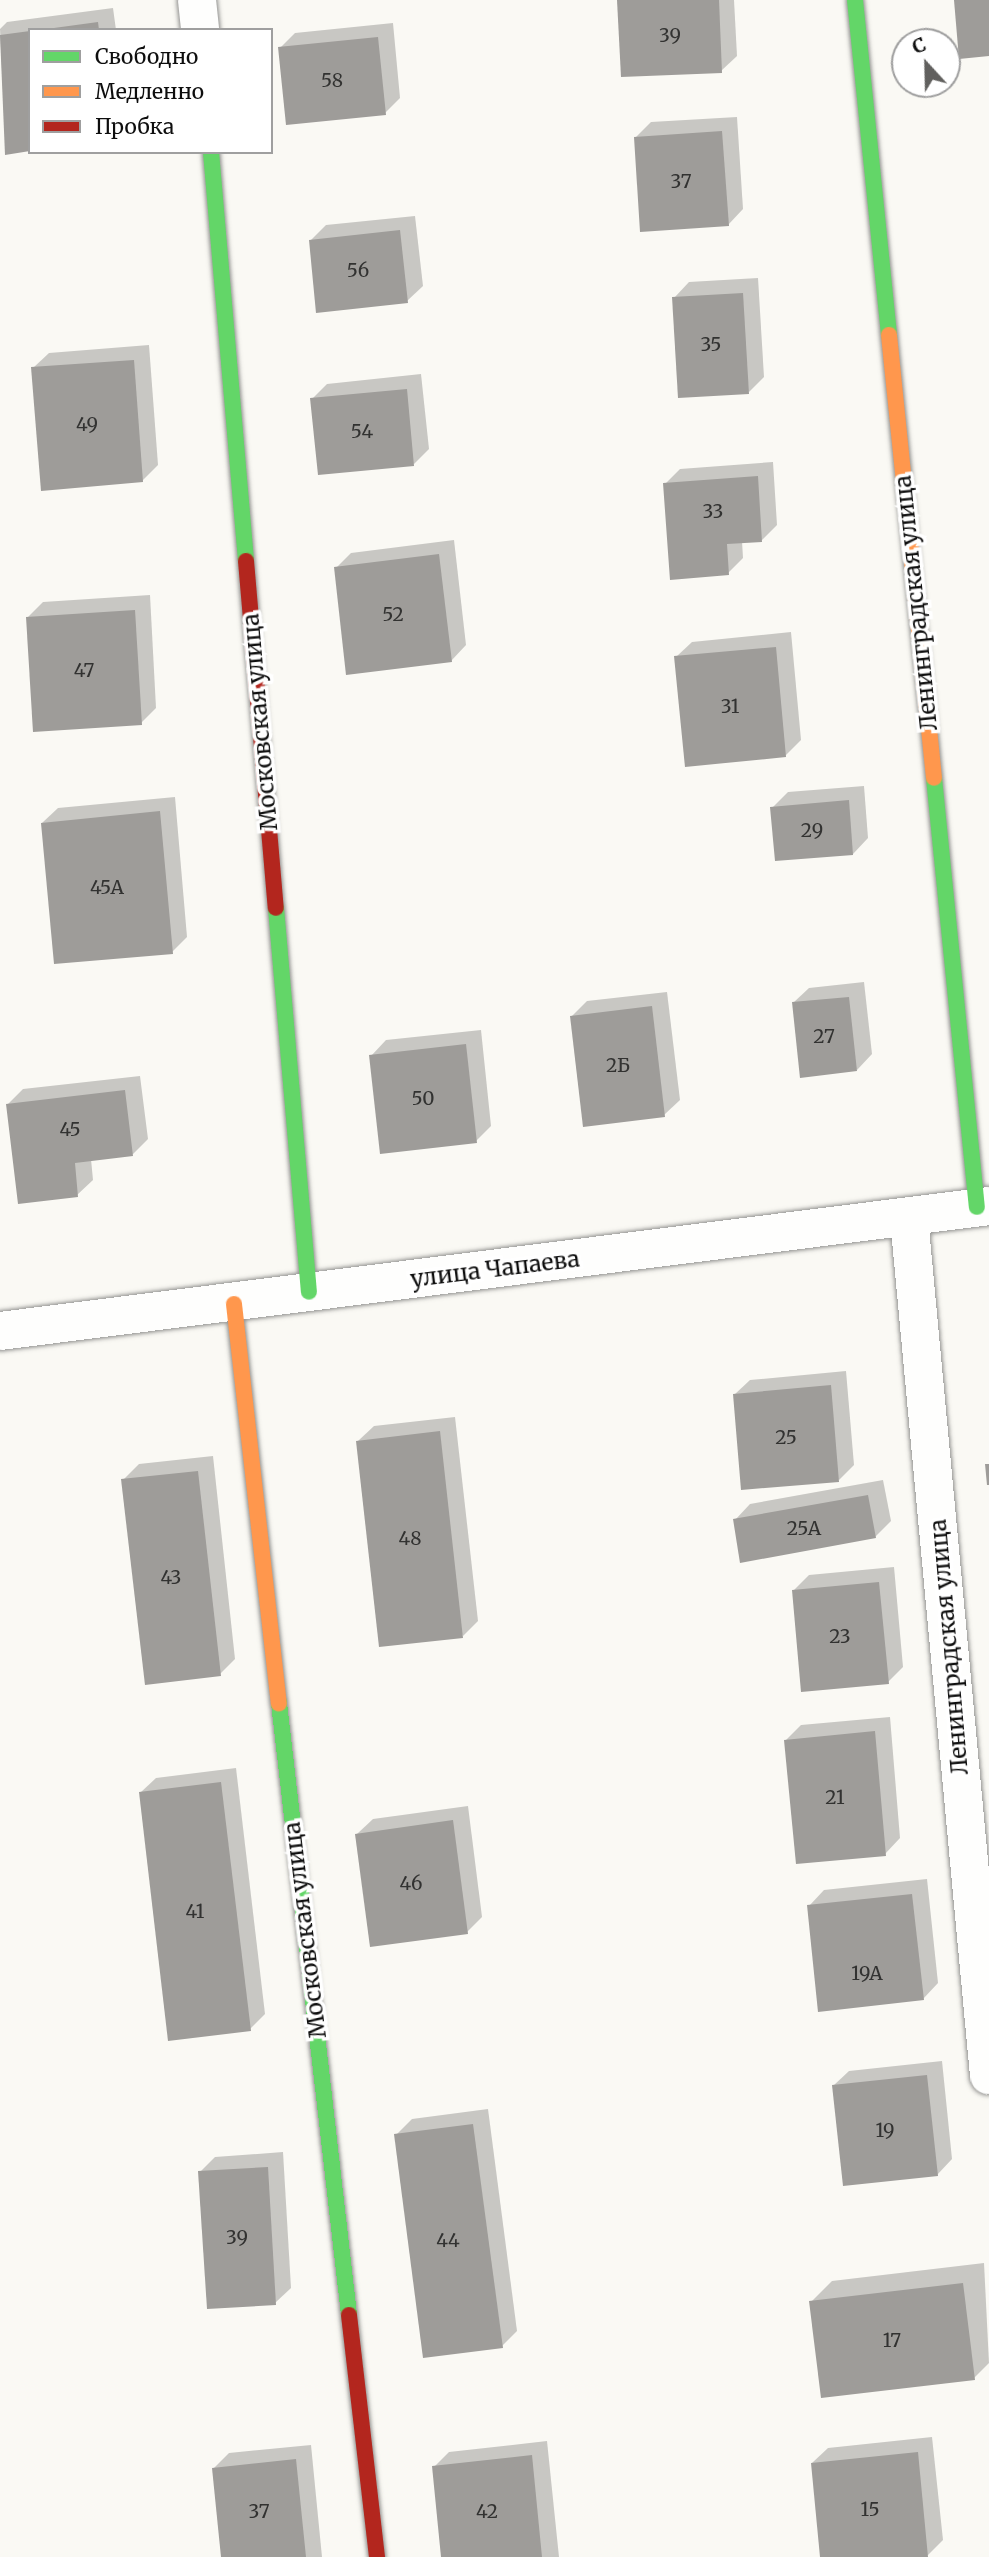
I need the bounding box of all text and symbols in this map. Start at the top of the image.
house number: 39 [659,25,681,47]
legend [28,28,273,154]
north arrow [891,28,961,98]
text: С [909,32,929,59]
text: Свободно [95,43,198,70]
house number: 58 [321,70,343,92]
text: Медленно [95,78,204,105]
text: Пробка [95,113,174,140]
house number: 37 [670,171,692,193]
house number: 56 [347,260,369,282]
house number: 35 [701,334,721,356]
house number: 49 [76,414,98,436]
house number: 54 [351,421,373,443]
street label: Ленинградская улица [889,474,943,732]
house number: 33 [703,501,723,523]
house number: 52 [382,604,404,626]
street label: Московская улица [237,612,283,832]
house number: 47 [74,660,94,682]
house number: 31 [721,696,739,718]
house number: 29 [801,820,823,842]
house number: 45А [90,877,124,899]
house number: 27 [813,1026,835,1048]
house number: 2Б [606,1055,630,1077]
house number: 50 [411,1088,435,1110]
house number: 45 [59,1119,81,1141]
street label: улица Чапаева [409,1245,581,1293]
house number: 25 [775,1427,797,1449]
house number: 25А [787,1518,821,1540]
street label: Ленинградская улица [924,1518,974,1776]
house number: 48 [399,1528,421,1550]
house number: 43 [161,1567,181,1589]
house number: 23 [829,1626,851,1648]
house number: 21 [825,1787,845,1809]
street label: Московская улица [278,1820,332,2040]
house number: 46 [399,1873,423,1895]
house number: 41 [186,1901,204,1923]
house number: 19А [851,1963,883,1985]
house number: 19 [875,2120,895,2142]
house number: 39 [226,2227,248,2249]
house number: 44 [436,2230,460,2252]
house number: 17 [883,2330,901,2352]
house number: 15 [860,2499,880,2521]
house number: 37 [248,2501,270,2523]
house number: 42 [476,2501,498,2523]

